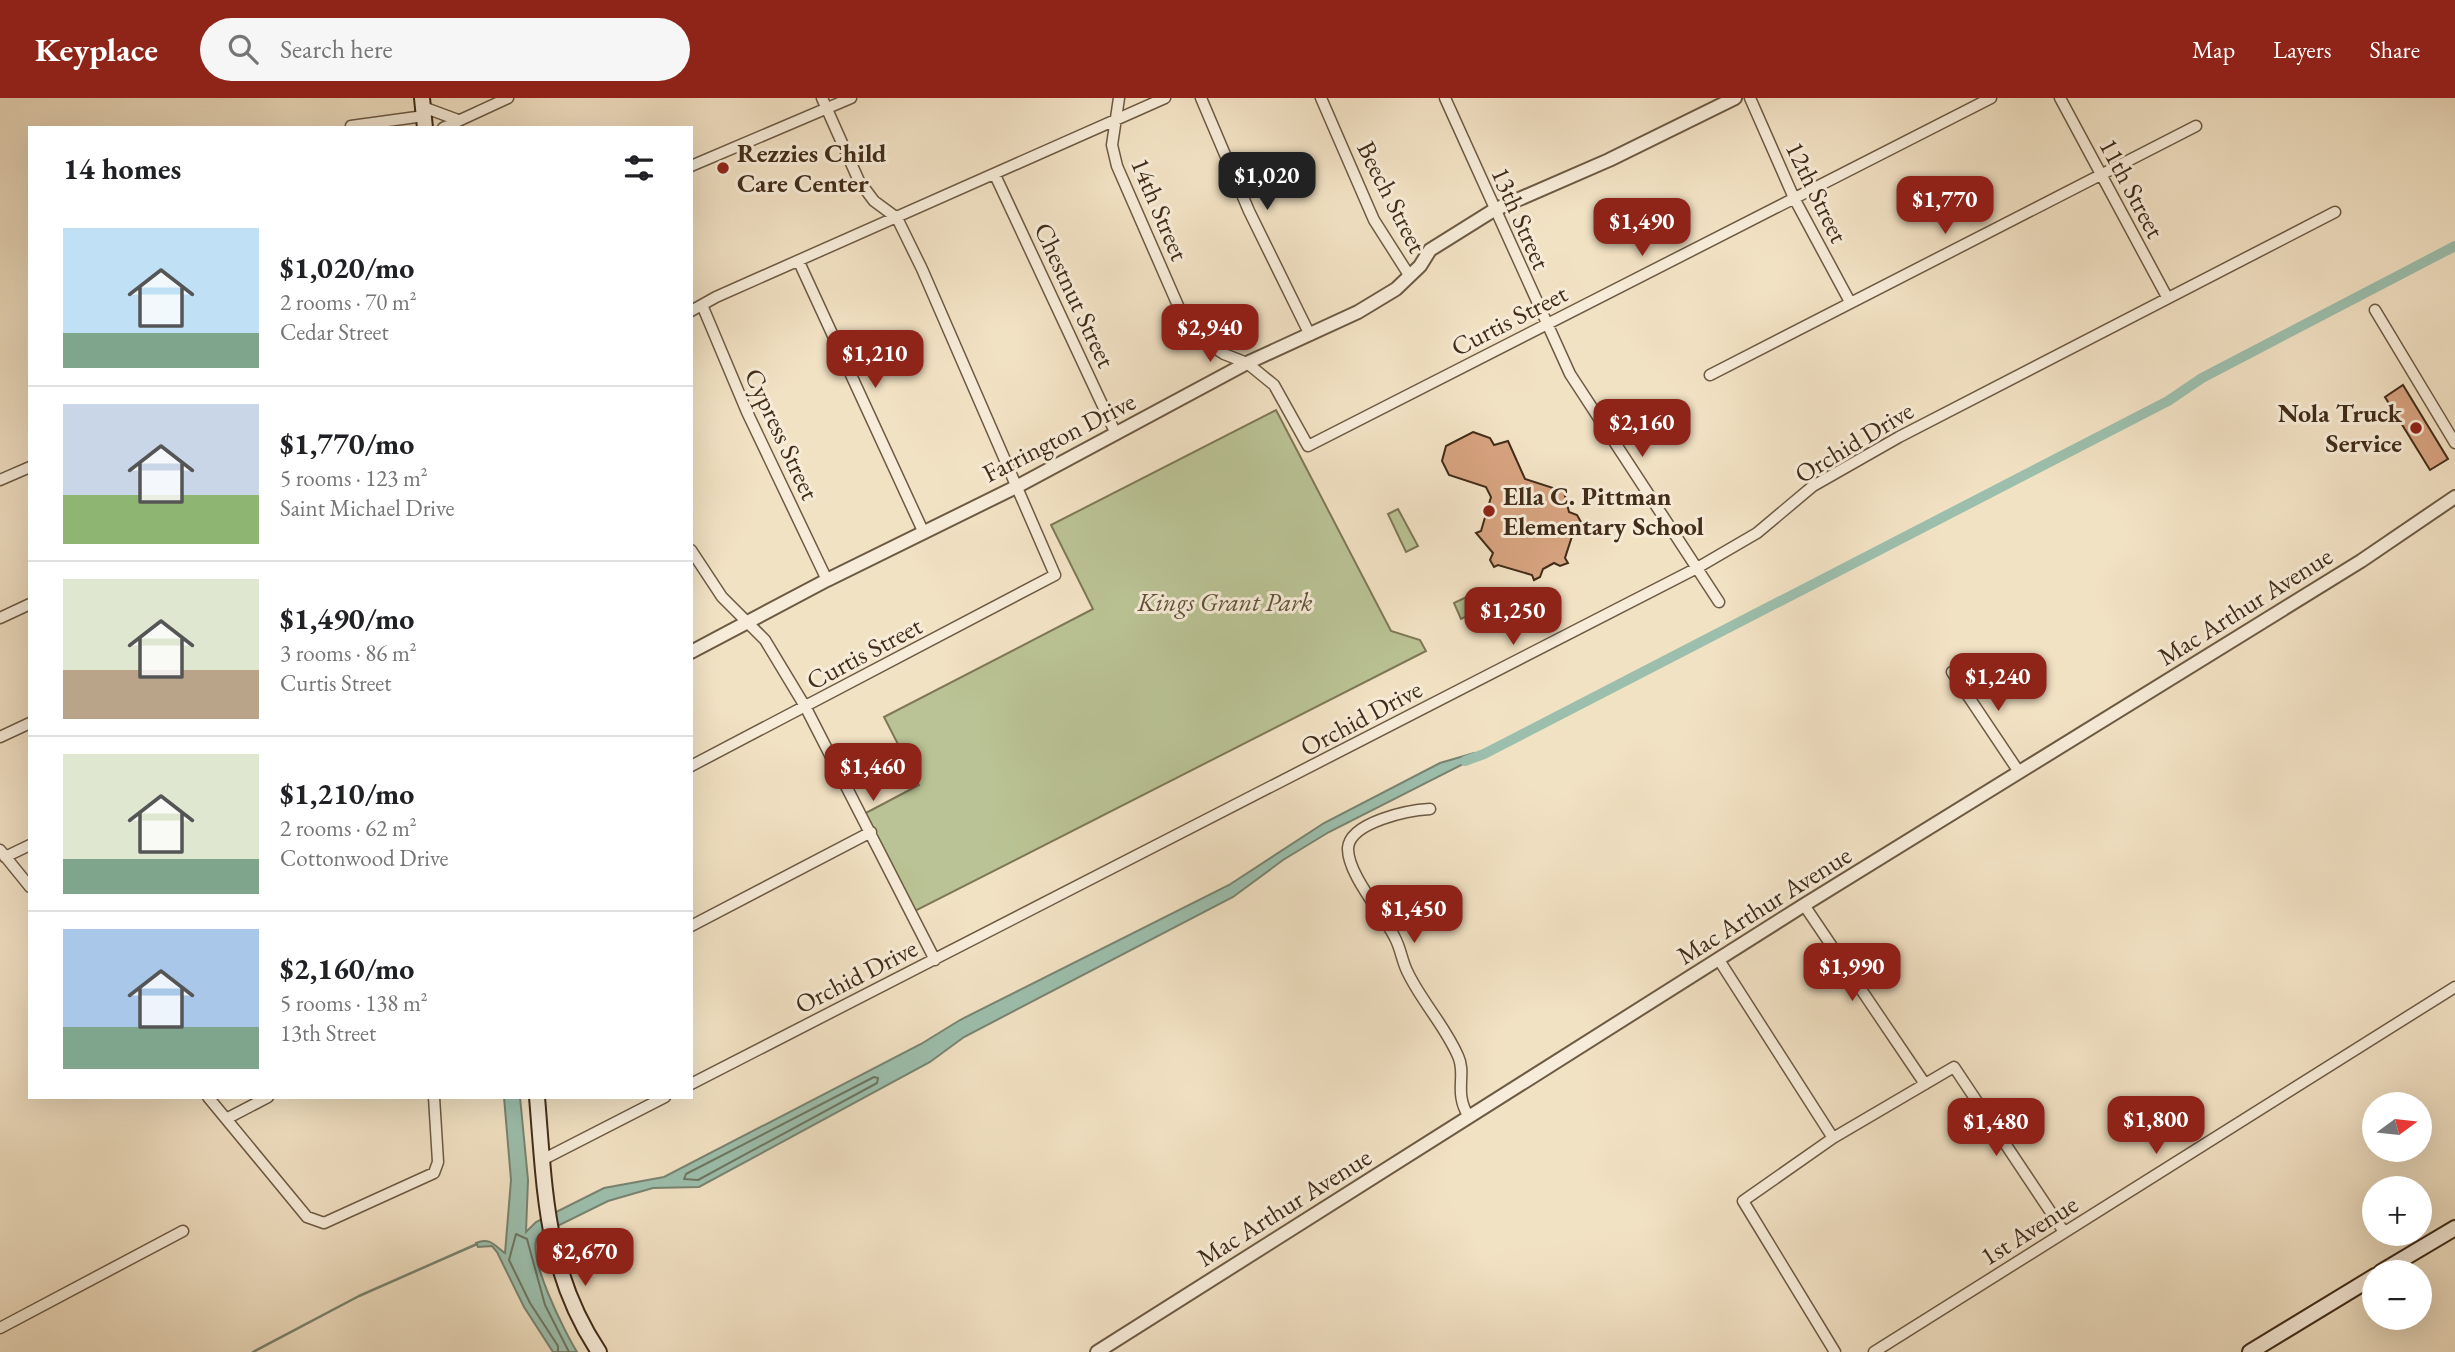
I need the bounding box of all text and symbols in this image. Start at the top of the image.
search box [200,18,690,81]
text: Keyplace [35,28,158,71]
icon: search [224,30,262,68]
text: Search here [280,32,393,66]
text: Map [2192,34,2235,65]
text: Layers [2273,34,2332,65]
text: Share [2370,34,2420,65]
street label: 11th Street [2091,132,2173,244]
street label: Beech Street [1349,135,1435,259]
place label: Rezzies Child Care Center [737,136,887,200]
street label: 12th Street [1778,136,1856,248]
text: 14 homes [63,149,181,188]
icon: filters [620,149,658,187]
street label: 14th Street [1123,152,1197,266]
pin: $1,020 [1210,152,1324,212]
marker: Rezzies Child Care Center [715,160,731,176]
text: $1,020 [1235,160,1299,190]
street label: 13th Street [1483,161,1559,275]
pin: $1,770 [1888,176,2002,236]
text: $1,770 [1913,184,1977,214]
pin: $1,490 [1585,198,1699,258]
text: $1,490 [1610,206,1674,236]
street label: Chestnut Street [1027,217,1123,373]
text: $1,020/mo [280,248,414,287]
icon: home [119,256,203,340]
street label: Curtis Street [1445,276,1573,364]
text: 2 rooms · 70 m² [280,287,417,317]
pin: $2,940 [1153,304,1267,364]
text: $2,940 [1178,312,1242,342]
text: Cedar Street [280,317,389,347]
pin: $1,210 [818,330,932,390]
text: $1,210 [843,338,907,368]
street label: Cypress Street [737,363,827,505]
street label: Farrington Drive [977,384,1141,490]
street label: Orchid Drive [1788,393,1920,491]
place label: Nola Truck Service [2278,396,2403,460]
pin: $2,160 [1585,400,1699,459]
text: $2,160 [1610,407,1674,437]
marker: Nola Truck Service [2408,420,2424,436]
text: $1,770/mo [280,424,414,463]
icon: home [119,432,203,516]
text: 5 rooms · 123 m² [280,463,428,493]
place label: Ella C. Pittman Elementary School [1503,479,1704,543]
text: Saint Michael Drive [280,493,454,523]
marker: Ella C. Pittman Elementary School [1481,503,1497,519]
street label: Mac Arthur Avenue [2151,539,2339,673]
park label: Kings Grant Park [1136,585,1313,619]
pin: $1,250 [1456,588,1570,647]
text: $1,250 [1481,595,1545,625]
text: $1,490/mo [280,599,414,638]
icon: home [119,607,203,691]
street label: Curtis Street [800,608,928,698]
text: 3 rooms · 86 m² [280,638,417,668]
pin: $1,240 [1941,654,2055,713]
text: $1,240 [1966,661,2030,691]
text: Curtis Street [280,668,392,698]
street label: Orchid Drive [1294,672,1428,764]
pin: $1,460 [816,744,930,803]
text: $1,460 [841,751,905,781]
text: $1,210/mo [280,774,414,813]
icon: home [119,782,203,866]
text: 2 rooms · 62 m² [280,813,417,843]
street label: Mac Arthur Avenue [1670,838,1858,972]
text: Cottonwood Drive [280,843,448,873]
pin: $1,450 [1357,886,1471,945]
text: $1,450 [1382,893,1446,923]
street label: Orchid Drive [789,931,923,1021]
pin: $1,990 [1795,944,1909,1003]
text: $2,160/mo [280,949,414,988]
text: $1,990 [1820,951,1884,981]
icon: home [119,957,203,1041]
text: 5 rooms · 138 m² [280,988,428,1018]
text: 13th Street [280,1018,376,1048]
north arrow [2362,1092,2432,1162]
map controls [2362,1092,2432,1330]
pin: $1,800 [2099,1096,2213,1156]
pin: $1,480 [1939,1098,2053,1158]
text: $1,800 [2124,1104,2188,1134]
text: $1,480 [1964,1106,2028,1136]
street label: Mac Arthur Avenue [1190,1140,1378,1274]
button: + [2362,1176,2432,1246]
street label: 1st Avenue [1974,1187,2084,1273]
pin: $2,670 [528,1228,642,1288]
text: $2,670 [553,1236,617,1266]
button: − [2362,1260,2432,1330]

